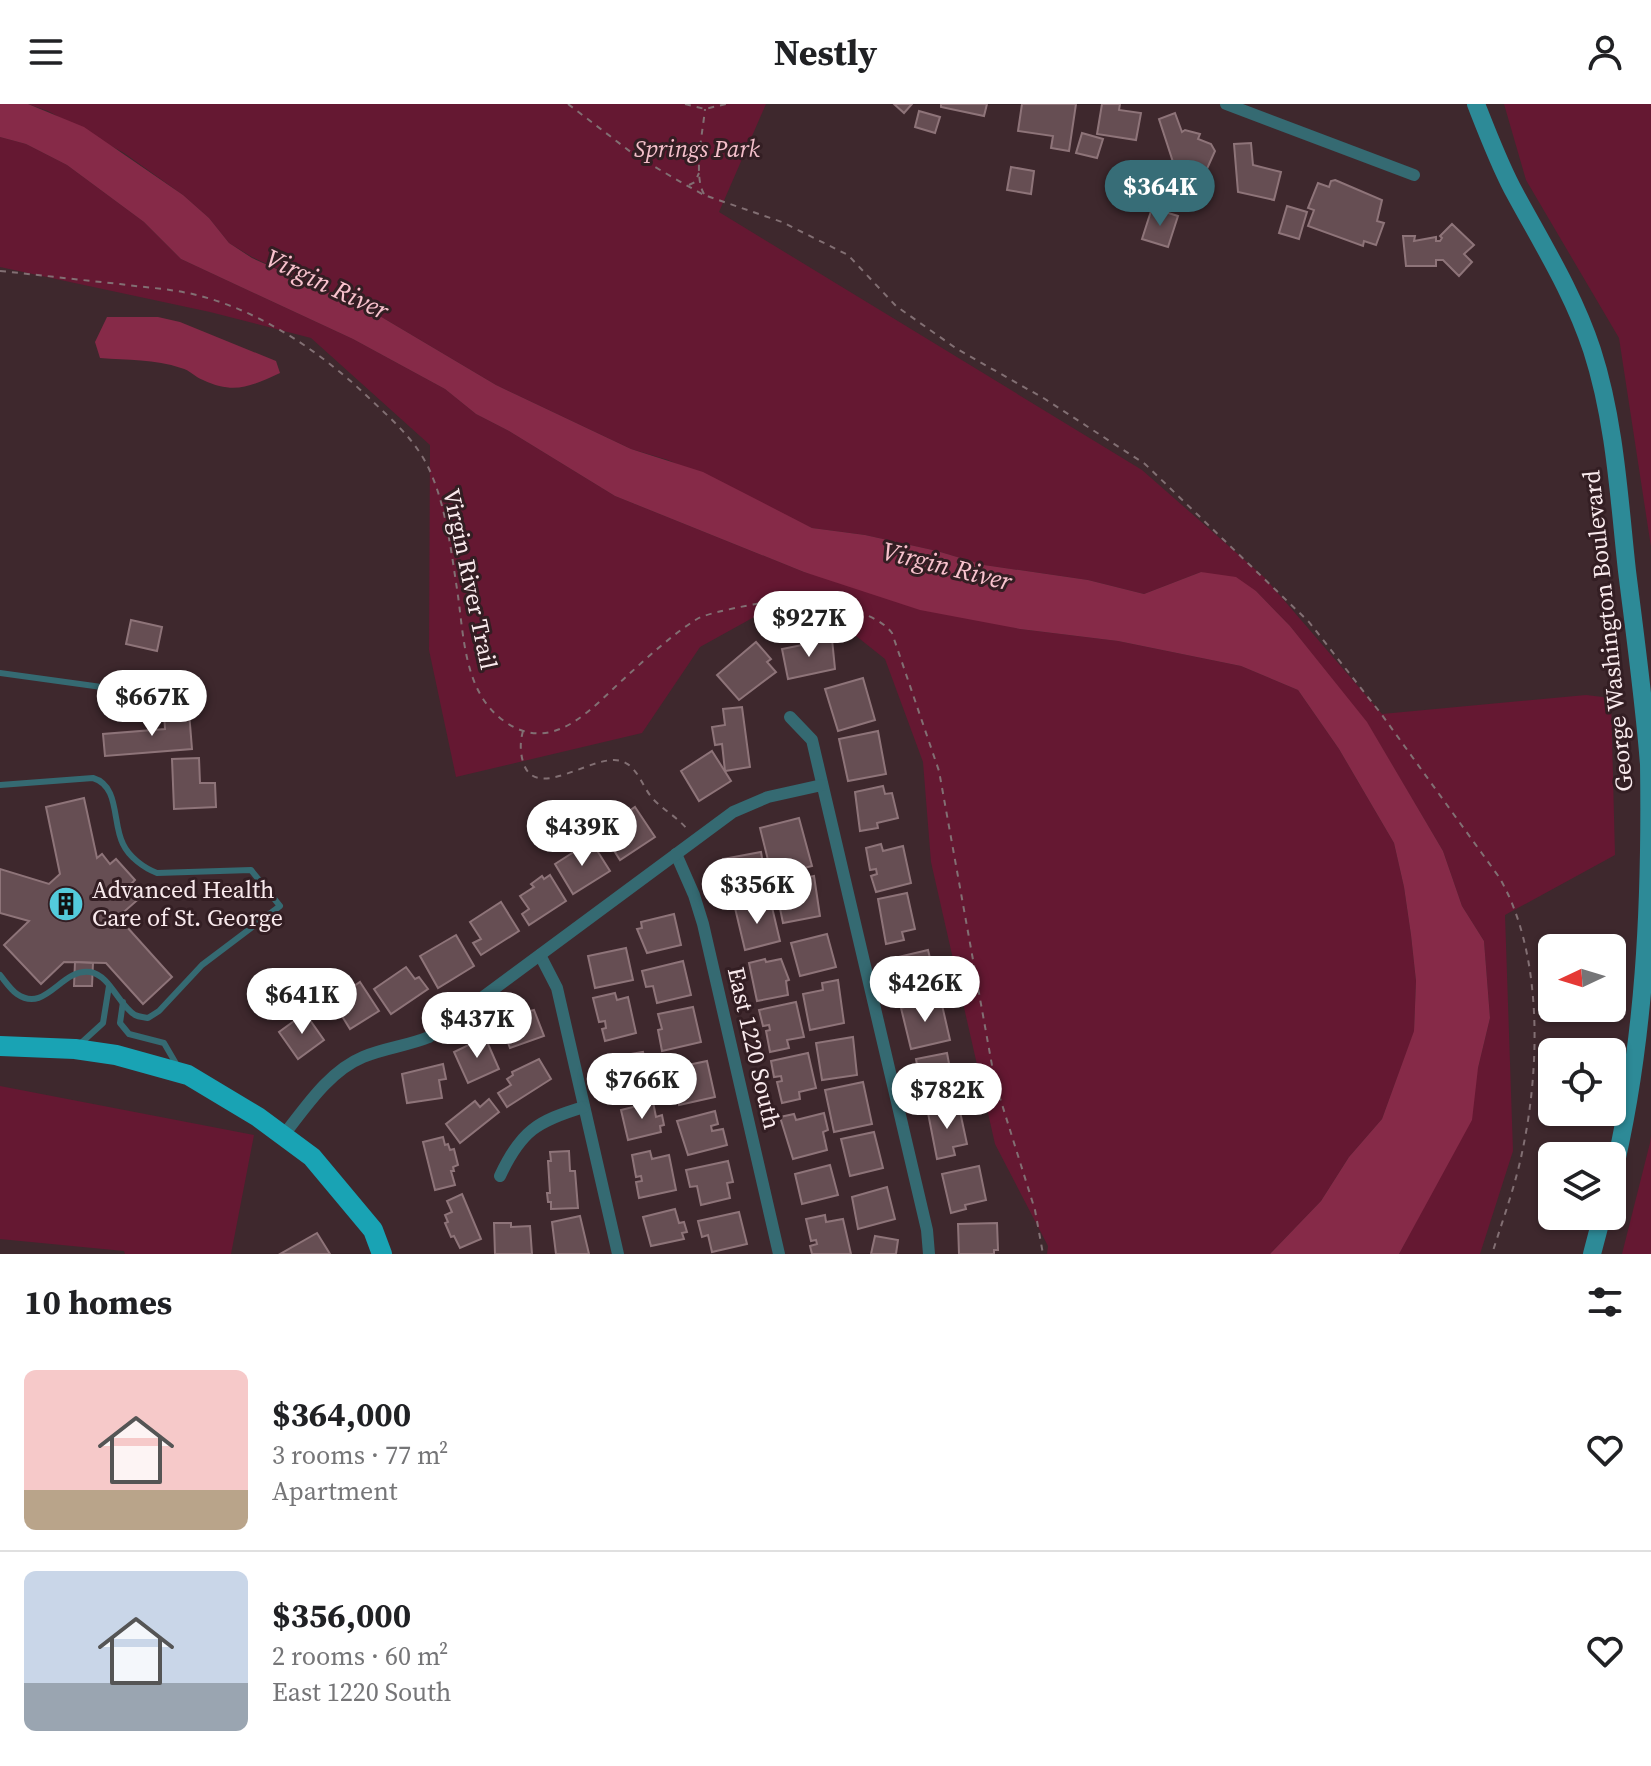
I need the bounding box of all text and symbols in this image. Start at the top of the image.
text: Nestly [774,28,877,77]
icon: menu [24,30,68,74]
icon: person [1583,30,1627,74]
park label: Springs Park [634,132,761,165]
pin: $364K [1104,160,1216,228]
text: $364K [1123,168,1197,204]
water label: Virgin River [259,240,395,329]
street label: George Washington Boulevard [1574,468,1641,793]
street label: Virgin River Trail [435,485,506,672]
water label: Virgin River [878,533,1016,600]
pin: $927K [753,591,865,659]
text: $927K [772,599,846,635]
pin: $667K [96,670,208,738]
text: $667K [115,678,189,714]
pin: $439K [526,800,638,868]
text: $439K [545,808,619,844]
pin: $356K [701,858,813,926]
text: $356K [720,866,794,902]
place label: Advanced Health Care of St. George [92,873,283,934]
building icon: Advanced Health Care of St. George [47,885,85,923]
north arrow [1538,934,1626,1022]
map controls [1538,934,1626,1230]
pin: $426K [869,956,981,1024]
street label: East 1220 South [720,964,789,1132]
text: $426K [888,964,962,1000]
pin: $641K [246,968,358,1036]
text: $641K [265,976,339,1012]
pin: $437K [421,992,533,1060]
text: $437K [440,1000,514,1036]
button: locate [1538,1038,1626,1126]
pin: $766K [586,1053,698,1121]
text: $766K [605,1061,679,1097]
pin: $782K [891,1063,1003,1131]
text: $782K [910,1071,984,1107]
button: layers [1538,1142,1626,1230]
text: 10 homes [24,1279,172,1325]
icon: filters [1583,1280,1627,1324]
text: $364,000 [272,1391,411,1437]
icon: home [88,1402,184,1498]
icon: heart [1583,1428,1627,1472]
text: 3 rooms · 77 m² [272,1437,448,1473]
text: Apartment [272,1473,397,1509]
text: $356,000 [272,1592,411,1638]
icon: home [88,1603,184,1699]
icon: heart [1583,1629,1627,1673]
text: 2 rooms · 60 m² [272,1638,448,1674]
text: East 1220 South [272,1674,451,1710]

